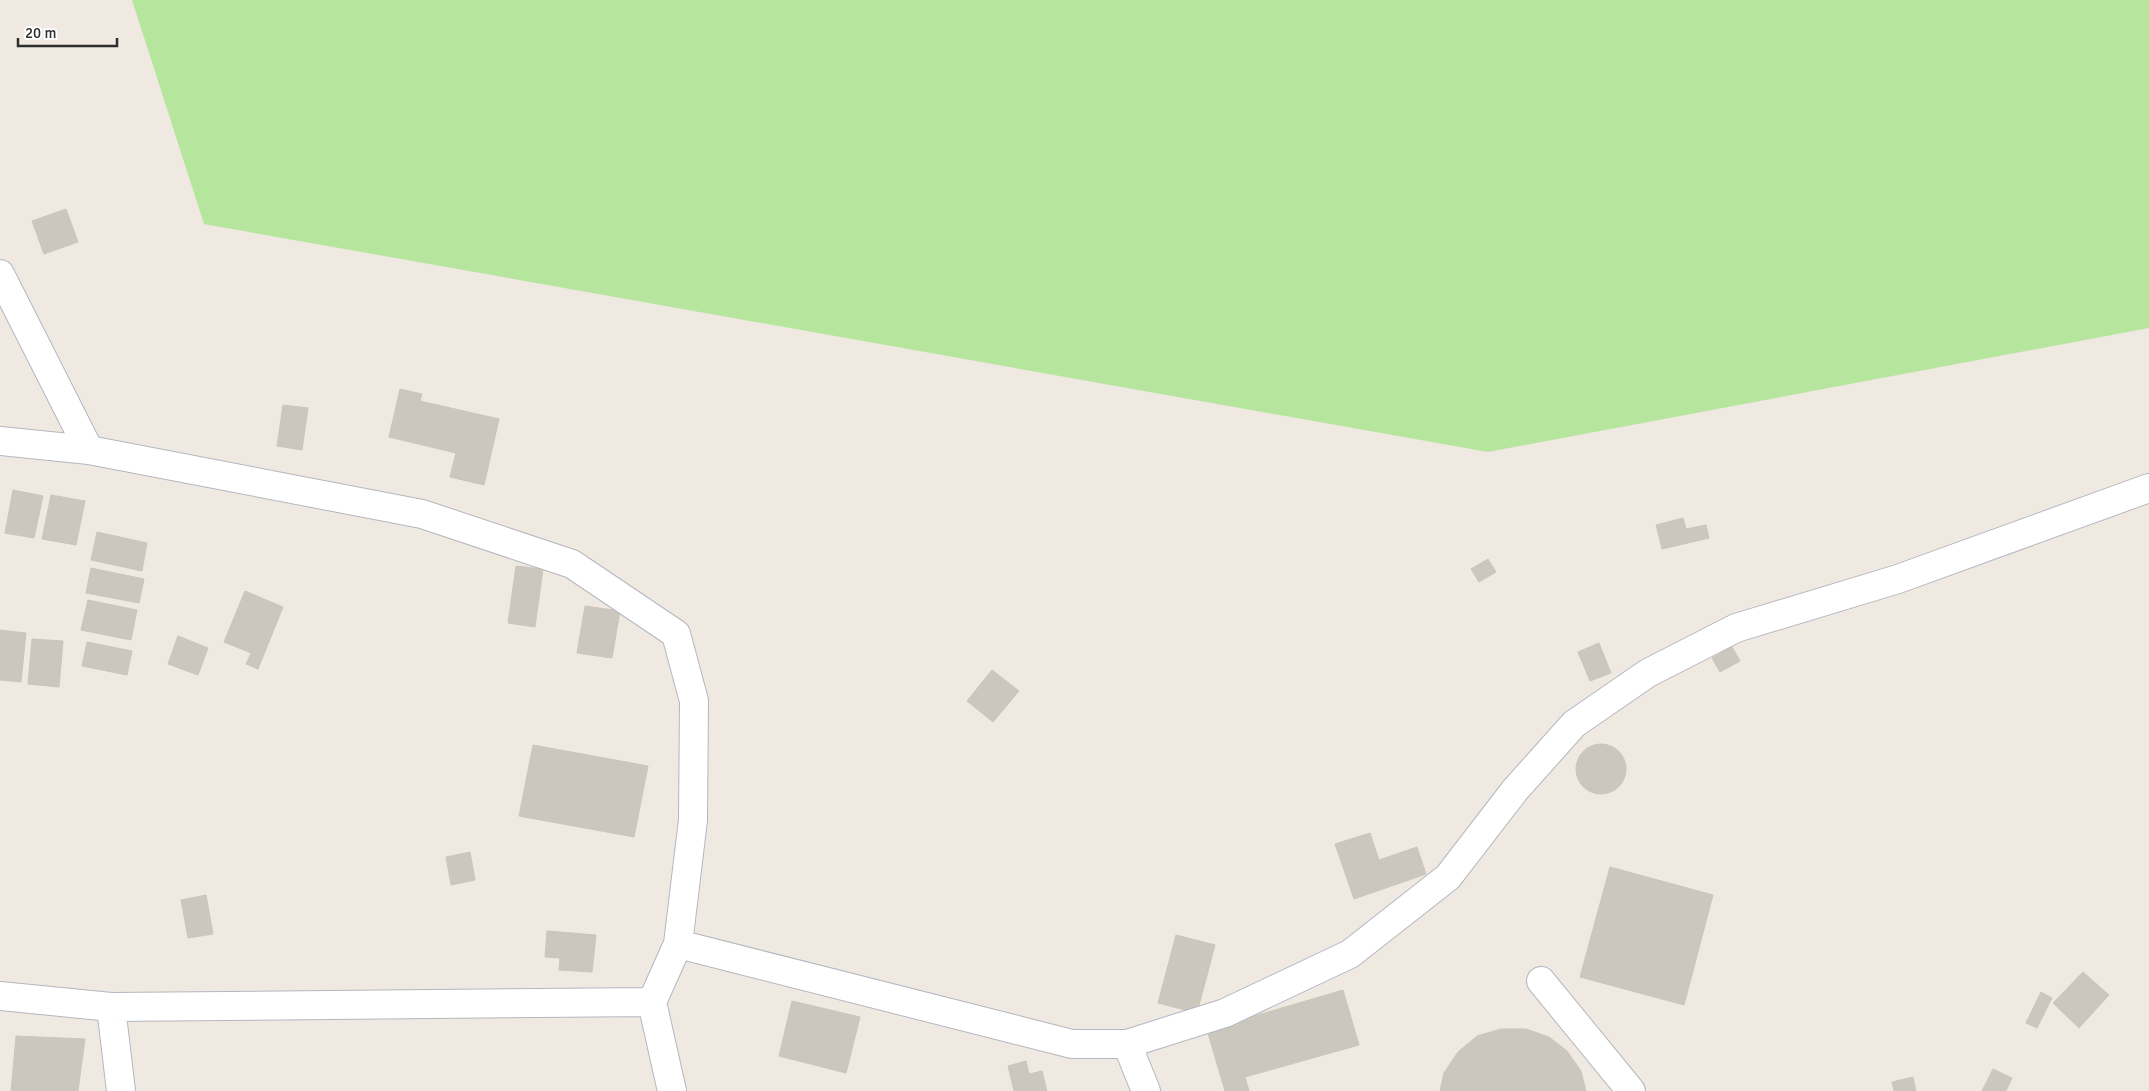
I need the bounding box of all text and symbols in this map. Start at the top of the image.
scale bar [18,15,116,47]
text: 20 m [25,24,56,42]

